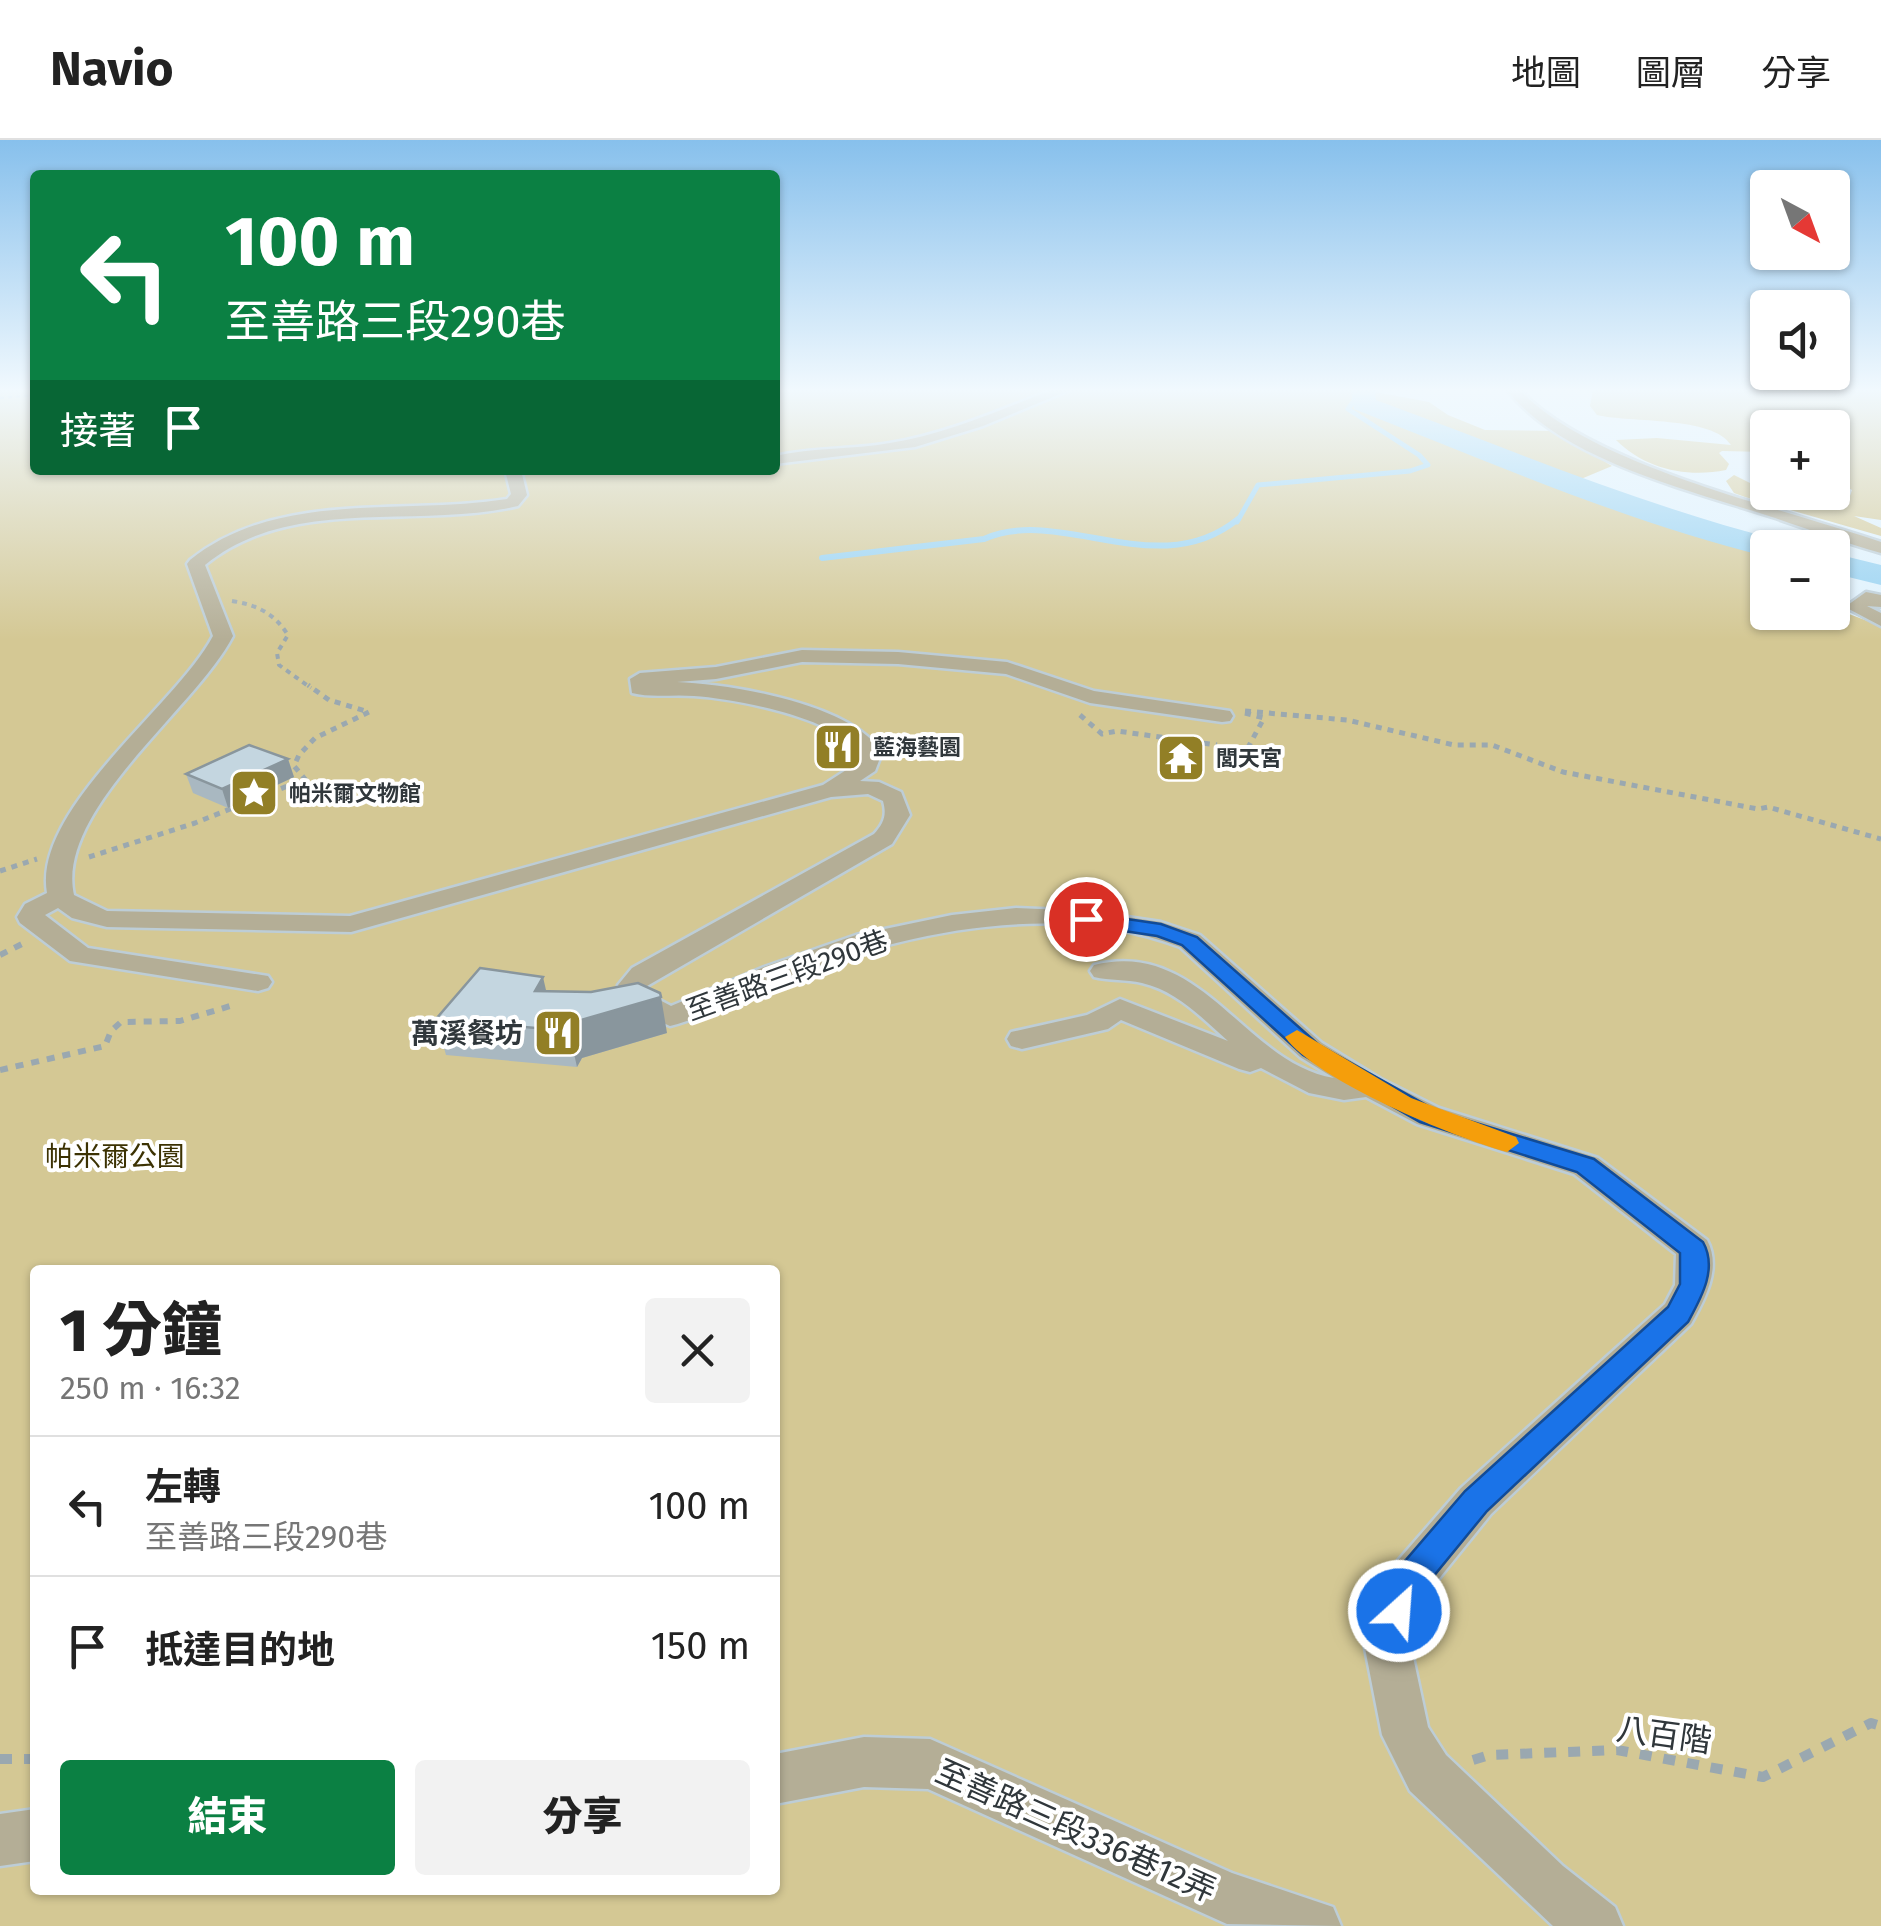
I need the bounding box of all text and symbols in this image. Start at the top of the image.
text: Navio [50,40,174,98]
text: 地圖 [1511,52,1581,94]
text: 圖層 [1636,52,1706,94]
text: 分享 [1761,52,1831,94]
north arrow [1750,170,1850,270]
map controls [1750,170,1850,630]
text: 100 m [225,200,415,284]
icon: left [60,210,190,340]
button: sound [1750,290,1850,390]
text: 至善路三段290巷 [225,295,566,349]
icon: arrive [156,400,211,455]
text: 接著 [60,408,136,454]
button: + [1750,410,1850,510]
button: − [1750,530,1850,630]
restaurant icon: 藍海藝園 [812,721,864,773]
temple icon: 閭天宮 [1155,732,1207,784]
place label: 藍海藝園 [873,734,961,761]
place label: 閭天宮 [1216,745,1282,772]
place icon: 帕米爾文物館 [228,767,280,819]
place label: 帕米爾文物館 [289,780,421,807]
pin [1044,877,1129,962]
icon: arrive [1059,892,1114,947]
street label: 至善路三段290巷 [682,924,892,1027]
restaurant icon: 萬溪餐坊 [532,1007,584,1059]
place label: 萬溪餐坊 [411,1017,523,1050]
park label: 帕米爾公園 [45,1140,185,1173]
text: 1 分鐘 [60,1295,222,1367]
button: close [645,1298,750,1403]
text: 250 m · 16:32 [60,1369,241,1407]
text: 左轉 [145,1464,221,1510]
icon: left [60,1479,115,1534]
text: 100 m [649,1483,750,1529]
text: 至善路三段290巷 [145,1518,387,1556]
position arrow [1347,1559,1451,1663]
icon: arrive [60,1619,115,1674]
text: 150 m [651,1623,750,1669]
text: 抵達目的地 [145,1627,335,1673]
street label: 八百階 [1614,1710,1714,1760]
street label: 至善路三段336巷12弄 [930,1752,1222,1910]
button: 結束 [60,1760,395,1875]
button: 分享 [415,1760,750,1875]

